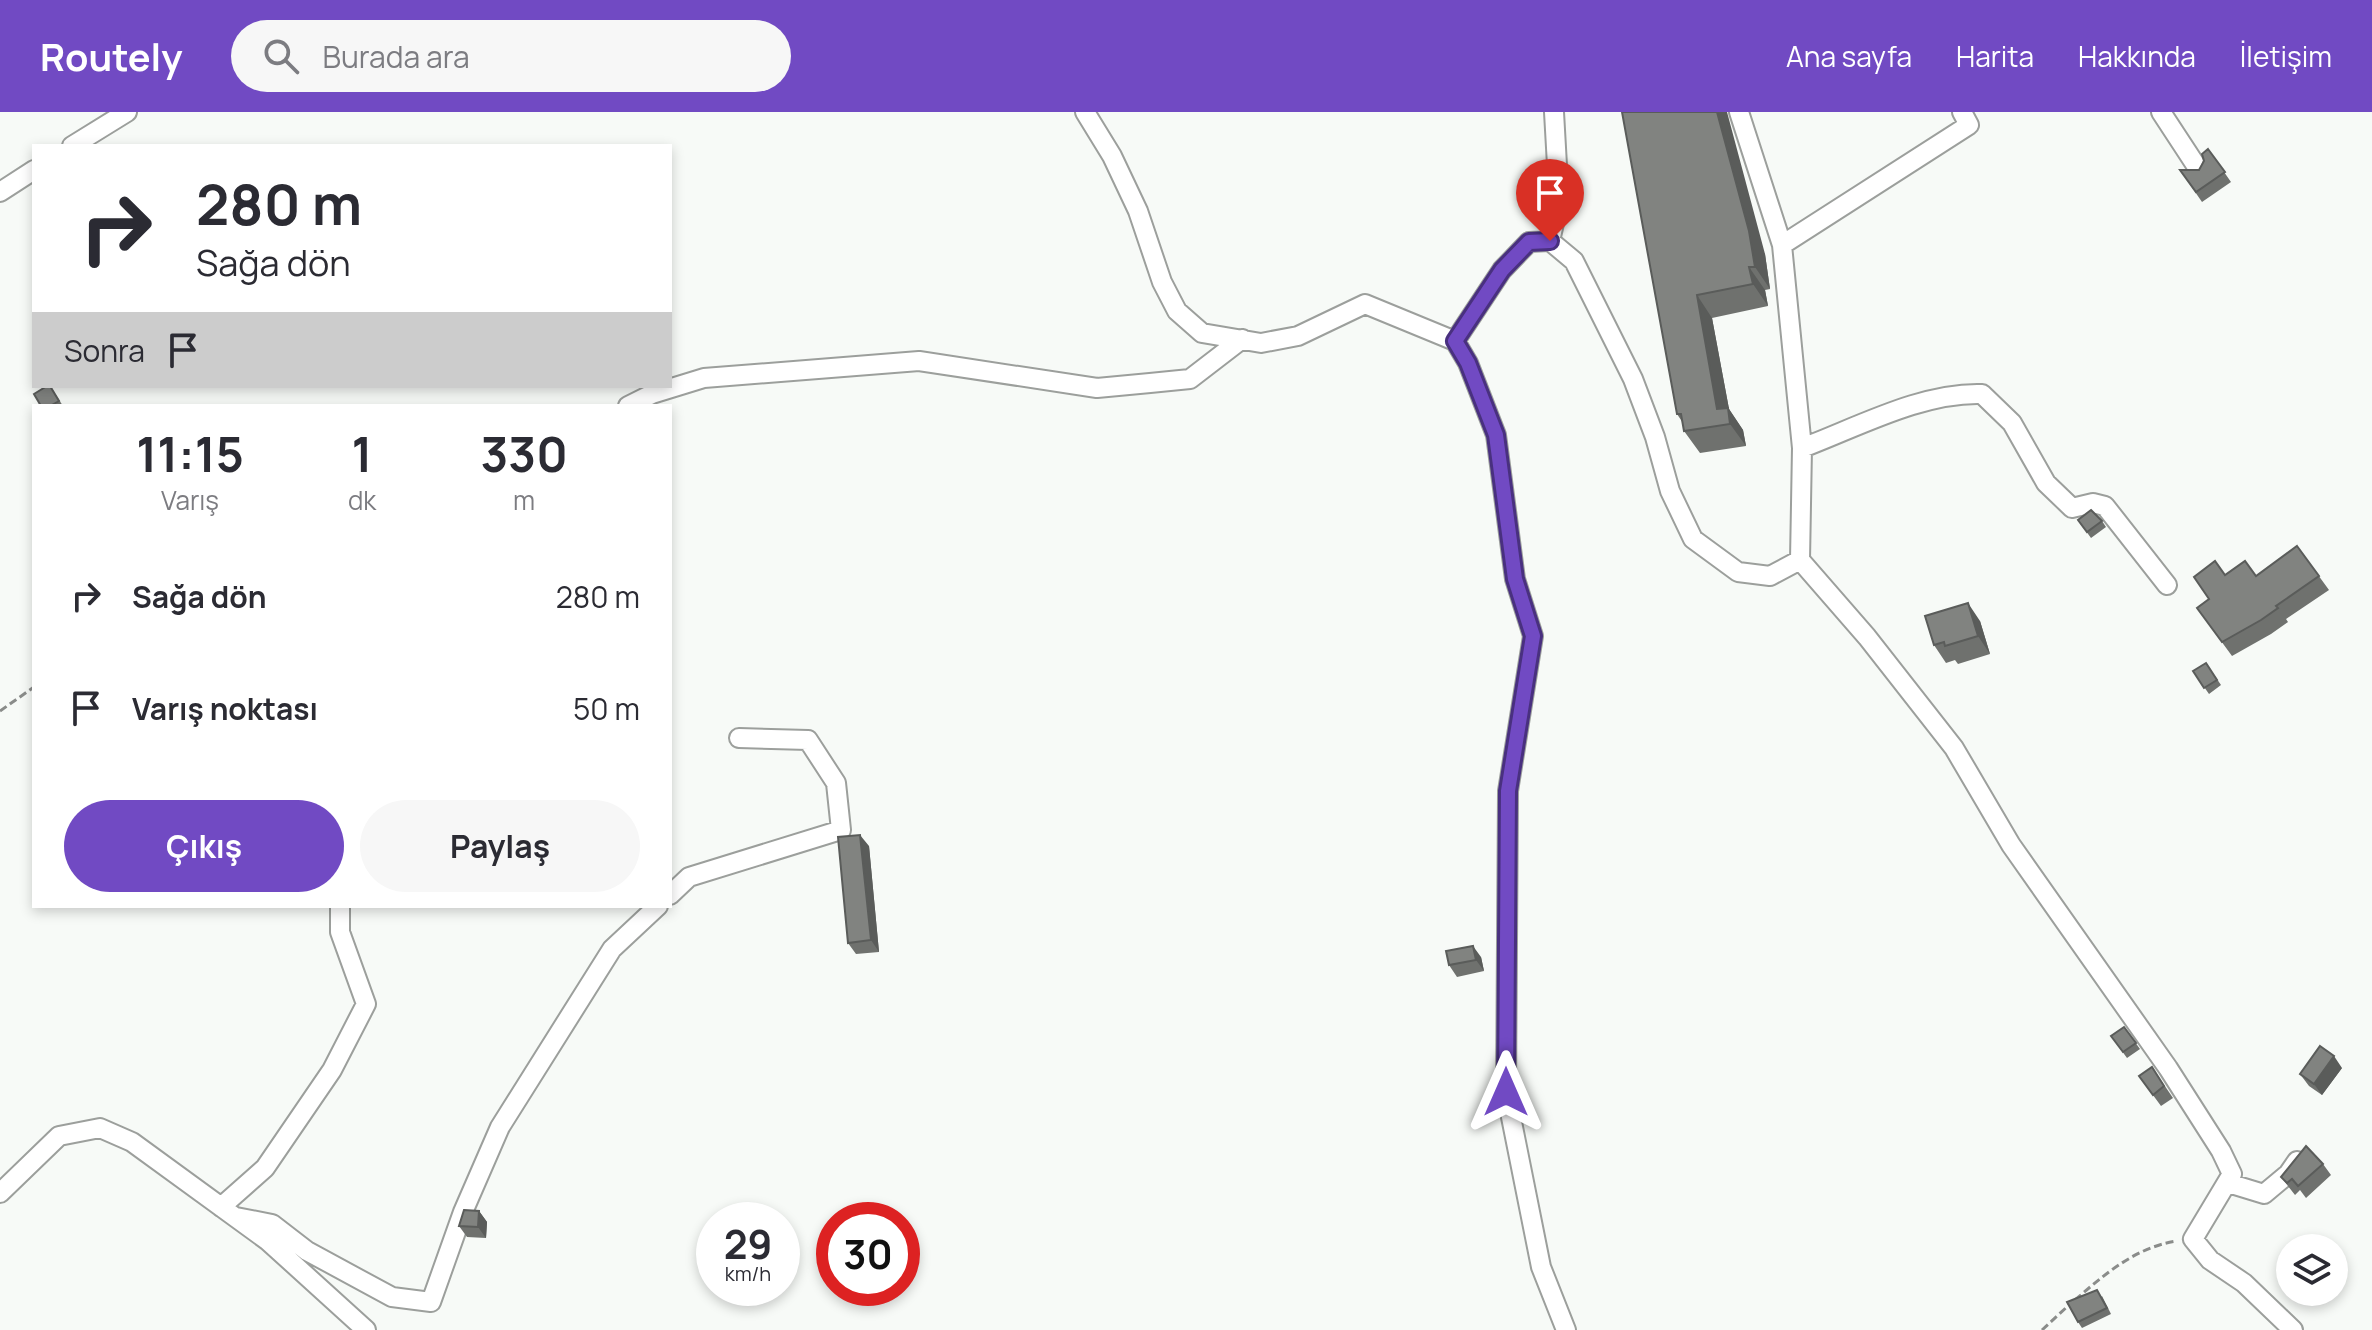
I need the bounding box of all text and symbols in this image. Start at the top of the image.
search box [231,20,791,92]
text: Routely [40,30,183,82]
icon: search [259,34,303,78]
text: Burada ara [323,36,470,77]
text: Ana sayfa [1786,37,1912,75]
text: Harita [1956,37,2034,75]
text: Hakkında [2078,37,2196,75]
text: İletişim [2240,37,2332,75]
pin [1516,159,1584,241]
text: 280 m [196,165,362,242]
icon: arrive [1528,171,1572,215]
icon: right [64,176,168,280]
text: Sağa dön [196,238,351,287]
icon: arrive [161,328,205,372]
text: Sonra [64,330,145,371]
text: 11:15 [136,421,244,486]
text: 1 [352,421,373,486]
text: 330 [480,421,568,486]
text: Varış [161,482,219,518]
text: dk [348,482,376,518]
text: m [513,482,535,518]
icon: right [64,574,108,618]
text: Sağa dön [132,576,267,617]
text: 280 m [556,576,640,617]
icon: arrive [64,686,108,730]
text: Varış noktası [132,688,318,729]
text: 50 m [573,688,640,729]
button: Çıkış [64,800,344,892]
button: Paylaş [360,800,640,892]
position arrow [1464,1050,1548,1134]
speed limit sign: 30 [816,1202,920,1306]
text: 29 [724,1216,772,1271]
map controls [2276,1234,2348,1306]
button: layers [2276,1234,2348,1306]
text: km/h [725,1260,771,1287]

